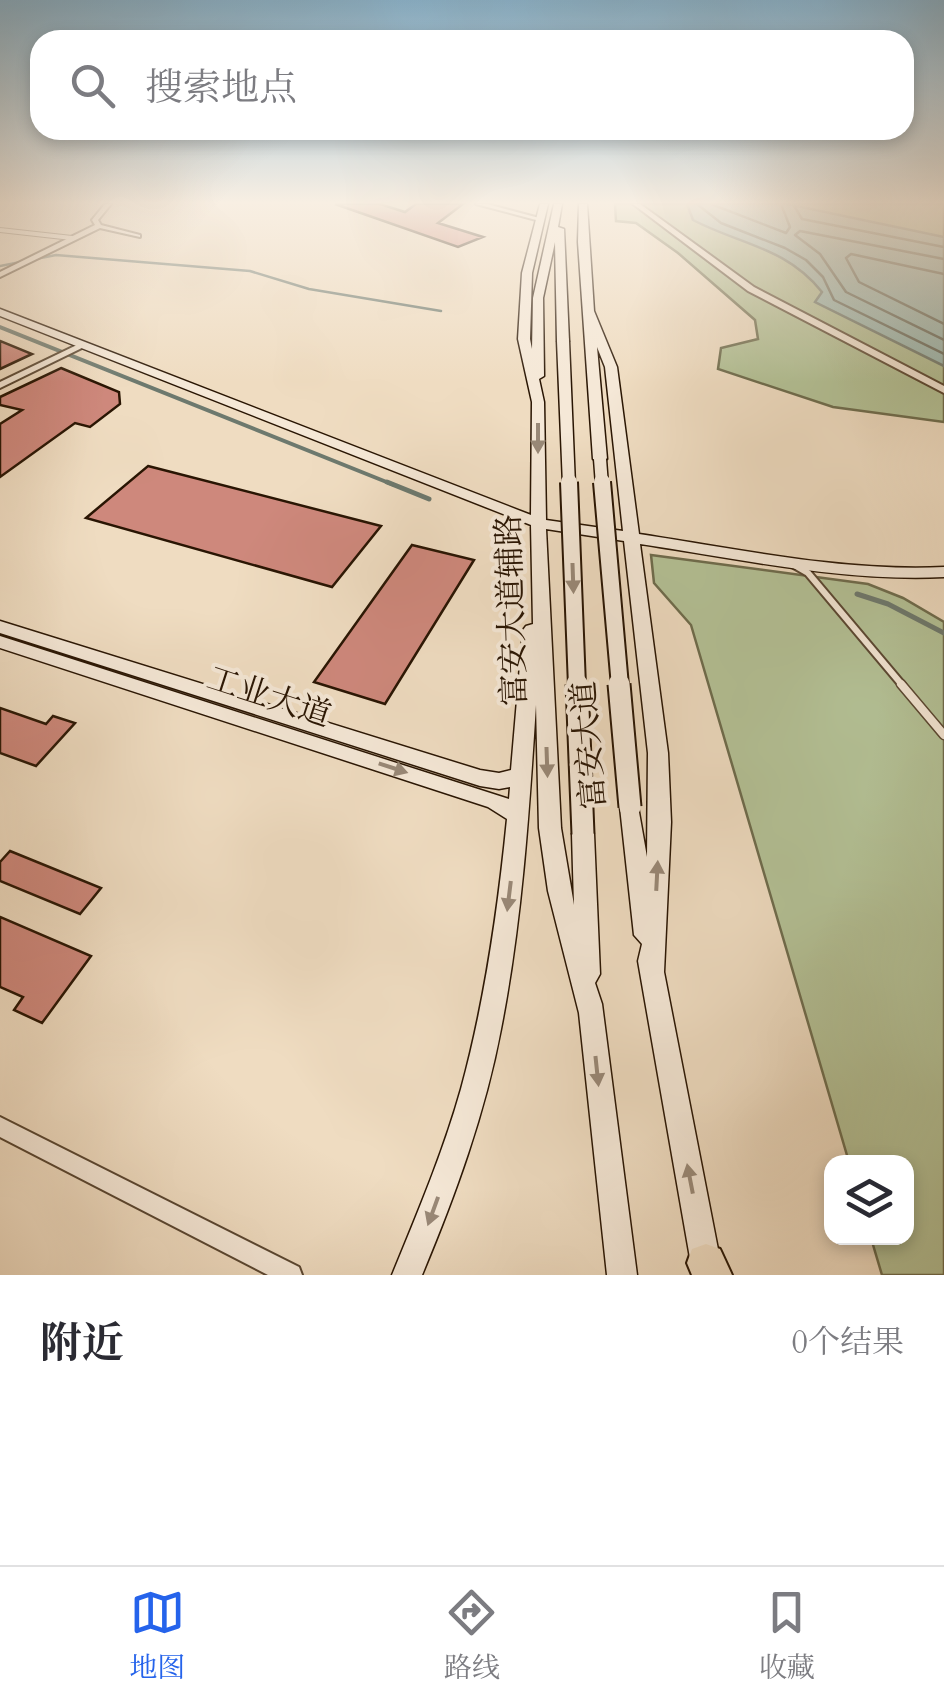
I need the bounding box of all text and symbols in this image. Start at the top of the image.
search box [30,30,914,140]
icon: search [65,58,120,113]
text: 搜索地点 [145,62,297,114]
one-way arrow [530,422,546,454]
street label: 富安大道辅路 [487,513,537,707]
one-way arrow [565,562,581,594]
street label: 工业大道 [201,656,337,738]
street label: 富安大道 [562,679,616,811]
one-way arrow [539,747,555,779]
one-way arrow [378,762,408,777]
one-way arrow [649,859,665,891]
one-way arrow [501,881,517,912]
one-way arrow [589,1056,605,1088]
map controls [824,1155,914,1245]
button: layers [824,1155,914,1245]
one-way arrow [682,1163,698,1194]
one-way arrow [425,1196,440,1226]
text: 附近 [40,1315,124,1372]
text: 0个结果 [792,1321,904,1365]
tab: 地图 [129,1585,185,1687]
tab: 路线 [444,1585,500,1687]
tab: 收藏 [759,1585,815,1687]

